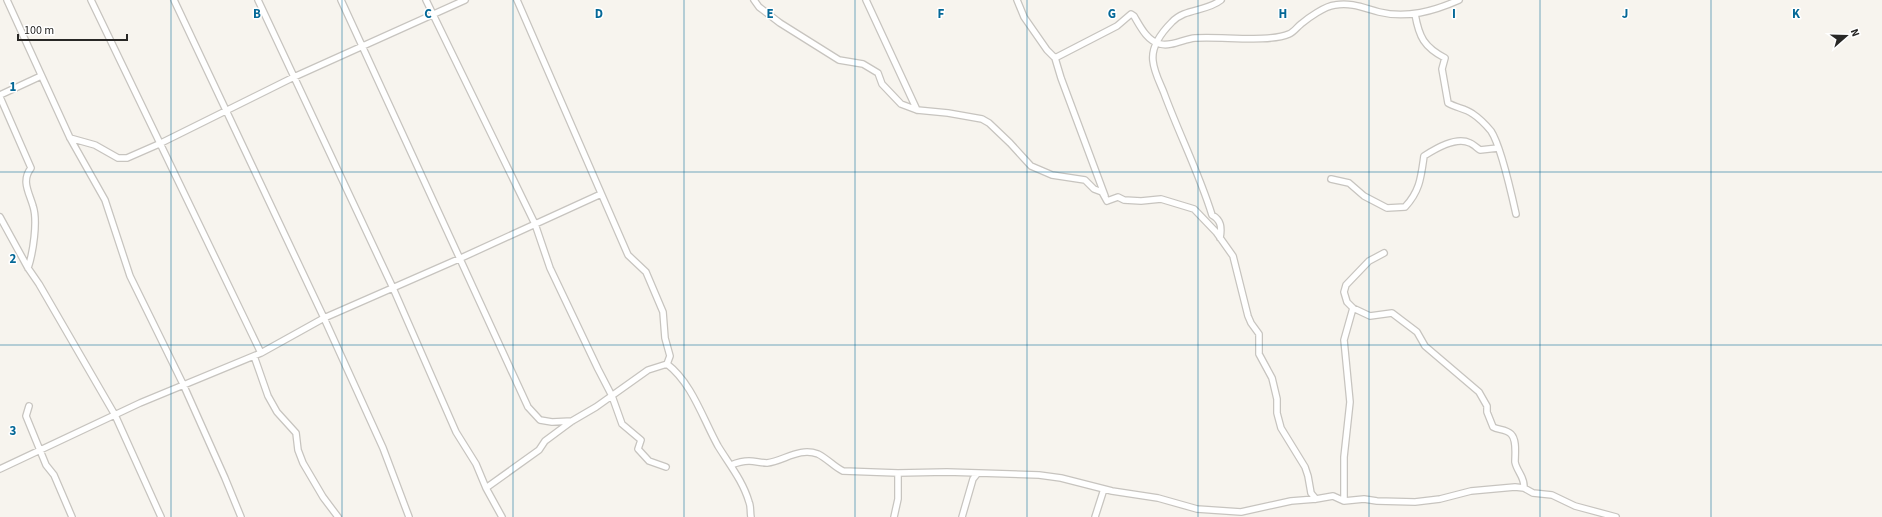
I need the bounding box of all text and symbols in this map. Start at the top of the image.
text: B [253,5,261,23]
text: C [424,5,432,23]
text: D [595,5,603,23]
text: E [766,5,774,23]
text: F [938,5,945,23]
text: G [1108,5,1116,23]
text: H [1279,5,1287,23]
text: I [1452,5,1456,23]
text: J [1622,5,1628,23]
text: K [1792,5,1801,23]
scale bar [18,16,127,42]
north arrow [1826,16,1866,56]
text: 100 m [24,22,54,39]
text: N [1847,27,1863,39]
text: 1 [10,78,17,96]
text: 2 [10,250,17,268]
text: 3 [10,422,17,440]

